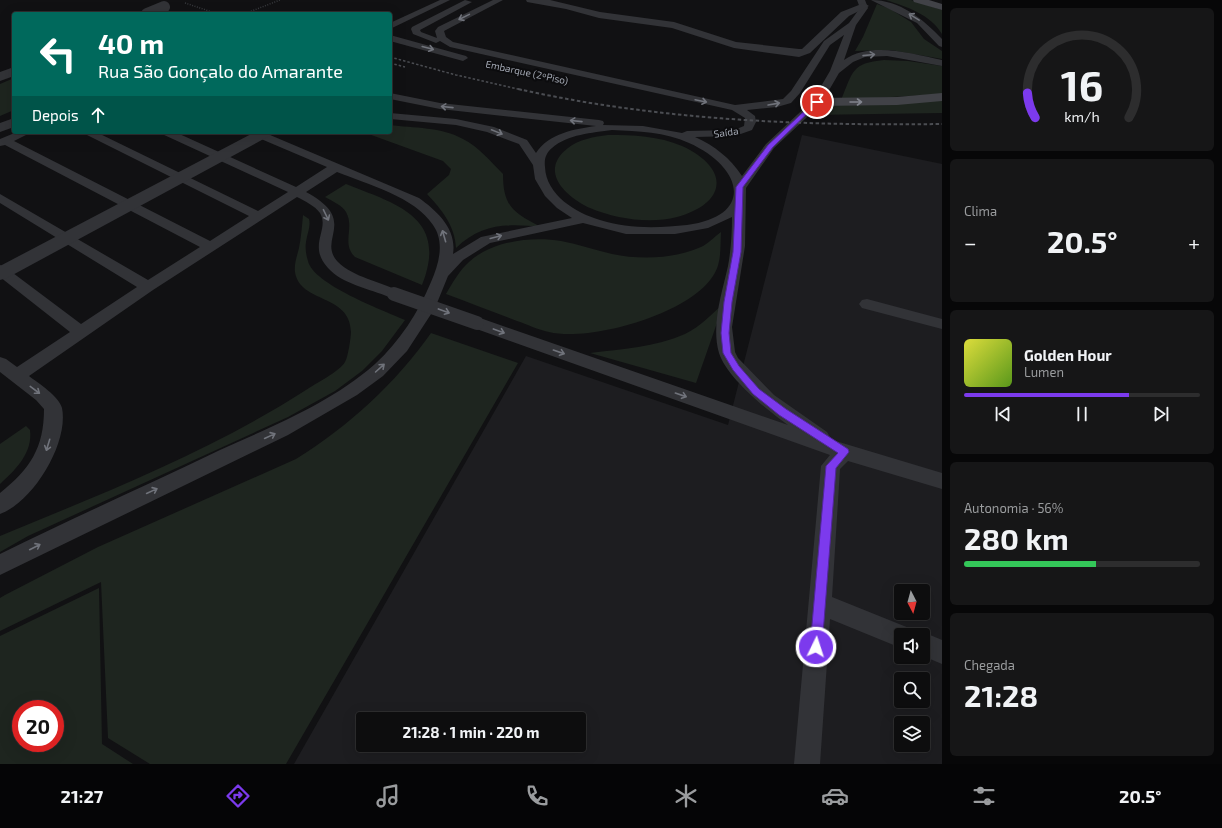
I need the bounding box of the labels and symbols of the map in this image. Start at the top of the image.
one-way arrow [908,13,920,21]
one-way arrow [458,14,470,21]
one-way arrow [421,45,434,52]
one-way arrow [862,51,875,59]
street label: Embarque (2ºPiso) [485,57,570,87]
pin [800,85,834,119]
one-way arrow [694,97,707,105]
one-way arrow [849,98,862,106]
one-way arrow [767,100,780,108]
one-way arrow [441,103,454,111]
one-way arrow [570,117,583,124]
street label: Saída [713,124,739,140]
one-way arrow [491,128,503,136]
one-way arrow [323,209,330,221]
one-way arrow [440,230,447,243]
one-way arrow [490,233,503,241]
one-way arrow [438,308,450,316]
one-way arrow [493,328,505,336]
one-way arrow [552,349,564,357]
one-way arrow [375,363,385,373]
one-way arrow [30,386,41,394]
one-way arrow [675,392,688,399]
one-way arrow [263,432,275,439]
one-way arrow [44,438,51,451]
one-way arrow [146,487,158,494]
one-way arrow [28,543,40,550]
north arrow [894,584,930,620]
position arrow [795,626,837,668]
speed limit sign: 20 [12,700,64,752]

